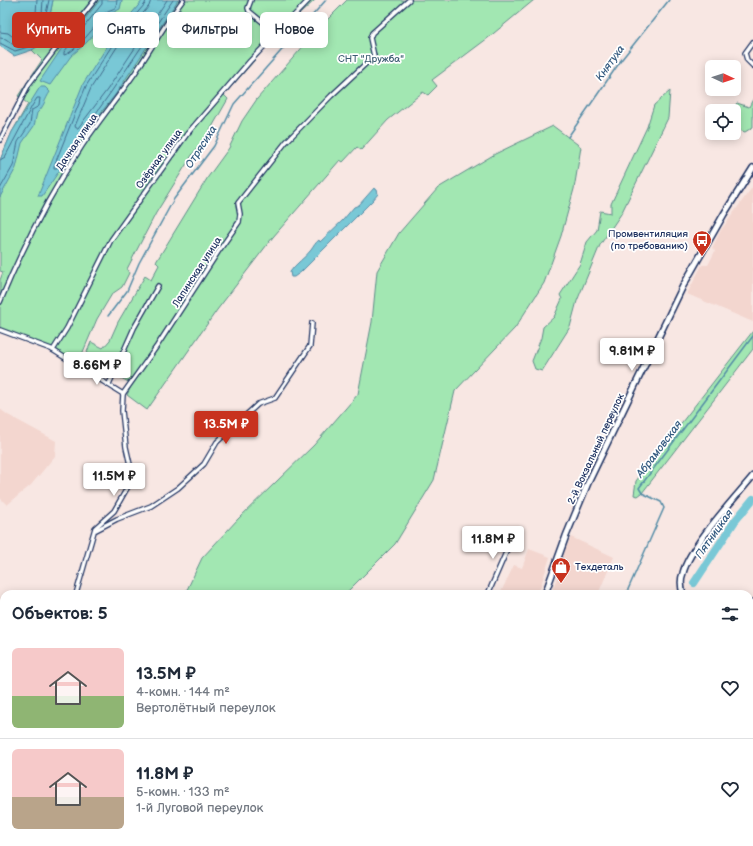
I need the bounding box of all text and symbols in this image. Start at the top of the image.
chip: Купить [12,12,85,48]
chip: Снять [93,12,159,48]
chip: Фильтры [167,12,252,48]
chip: Новое [260,12,328,48]
water label: Княтуха [593,42,628,83]
park label: СНТ "Дружба" [338,53,404,65]
north arrow [705,60,741,96]
map controls [705,60,741,140]
button: locate [705,104,741,140]
street label: Дачная улица [54,111,100,173]
water label: Отрясиха [182,123,220,171]
street label: Озёрная улица [133,127,185,191]
place label: Промвентиляция (по требованию) [608,228,688,252]
bus stop icon: Промвентиляция (по требованию) [691,229,713,257]
street label: Лапинская улица [169,235,224,310]
pin: 9.81M ₽ [595,338,669,372]
text: 9.81M ₽ [609,343,655,359]
pin: 8.66M ₽ [60,352,134,386]
text: 8.66M ₽ [73,357,121,373]
street label: 2-й Вокзальный переулок [565,391,627,506]
pin: 13.5M ₽ [189,411,263,445]
text: 13.5M ₽ [203,416,249,432]
water label: Абрамовская [633,418,685,481]
pin: 11.5M ₽ [77,463,151,497]
text: 11.5M ₽ [92,468,136,484]
water label: Пятницкая [692,507,736,561]
pin: 11.8M ₽ [456,526,530,560]
text: 11.8M ₽ [471,531,515,547]
shop icon: Техдеталь [550,556,572,584]
place label: Техдеталь [575,561,624,573]
icon: filters [719,603,741,625]
text: Объектов: 5 [12,604,108,624]
icon: home [44,664,92,712]
text: 13.5M ₽ [136,664,196,684]
icon: heart [719,677,741,699]
text: 4-комн. · 144 m² [136,684,230,700]
text: Вертолётный переулок [136,700,276,716]
text: 11.8M ₽ [136,764,193,784]
icon: home [44,765,92,813]
icon: heart [719,778,741,800]
text: 5-комн. · 133 m² [136,784,230,800]
text: 1-й Луговой переулок [136,800,263,816]

